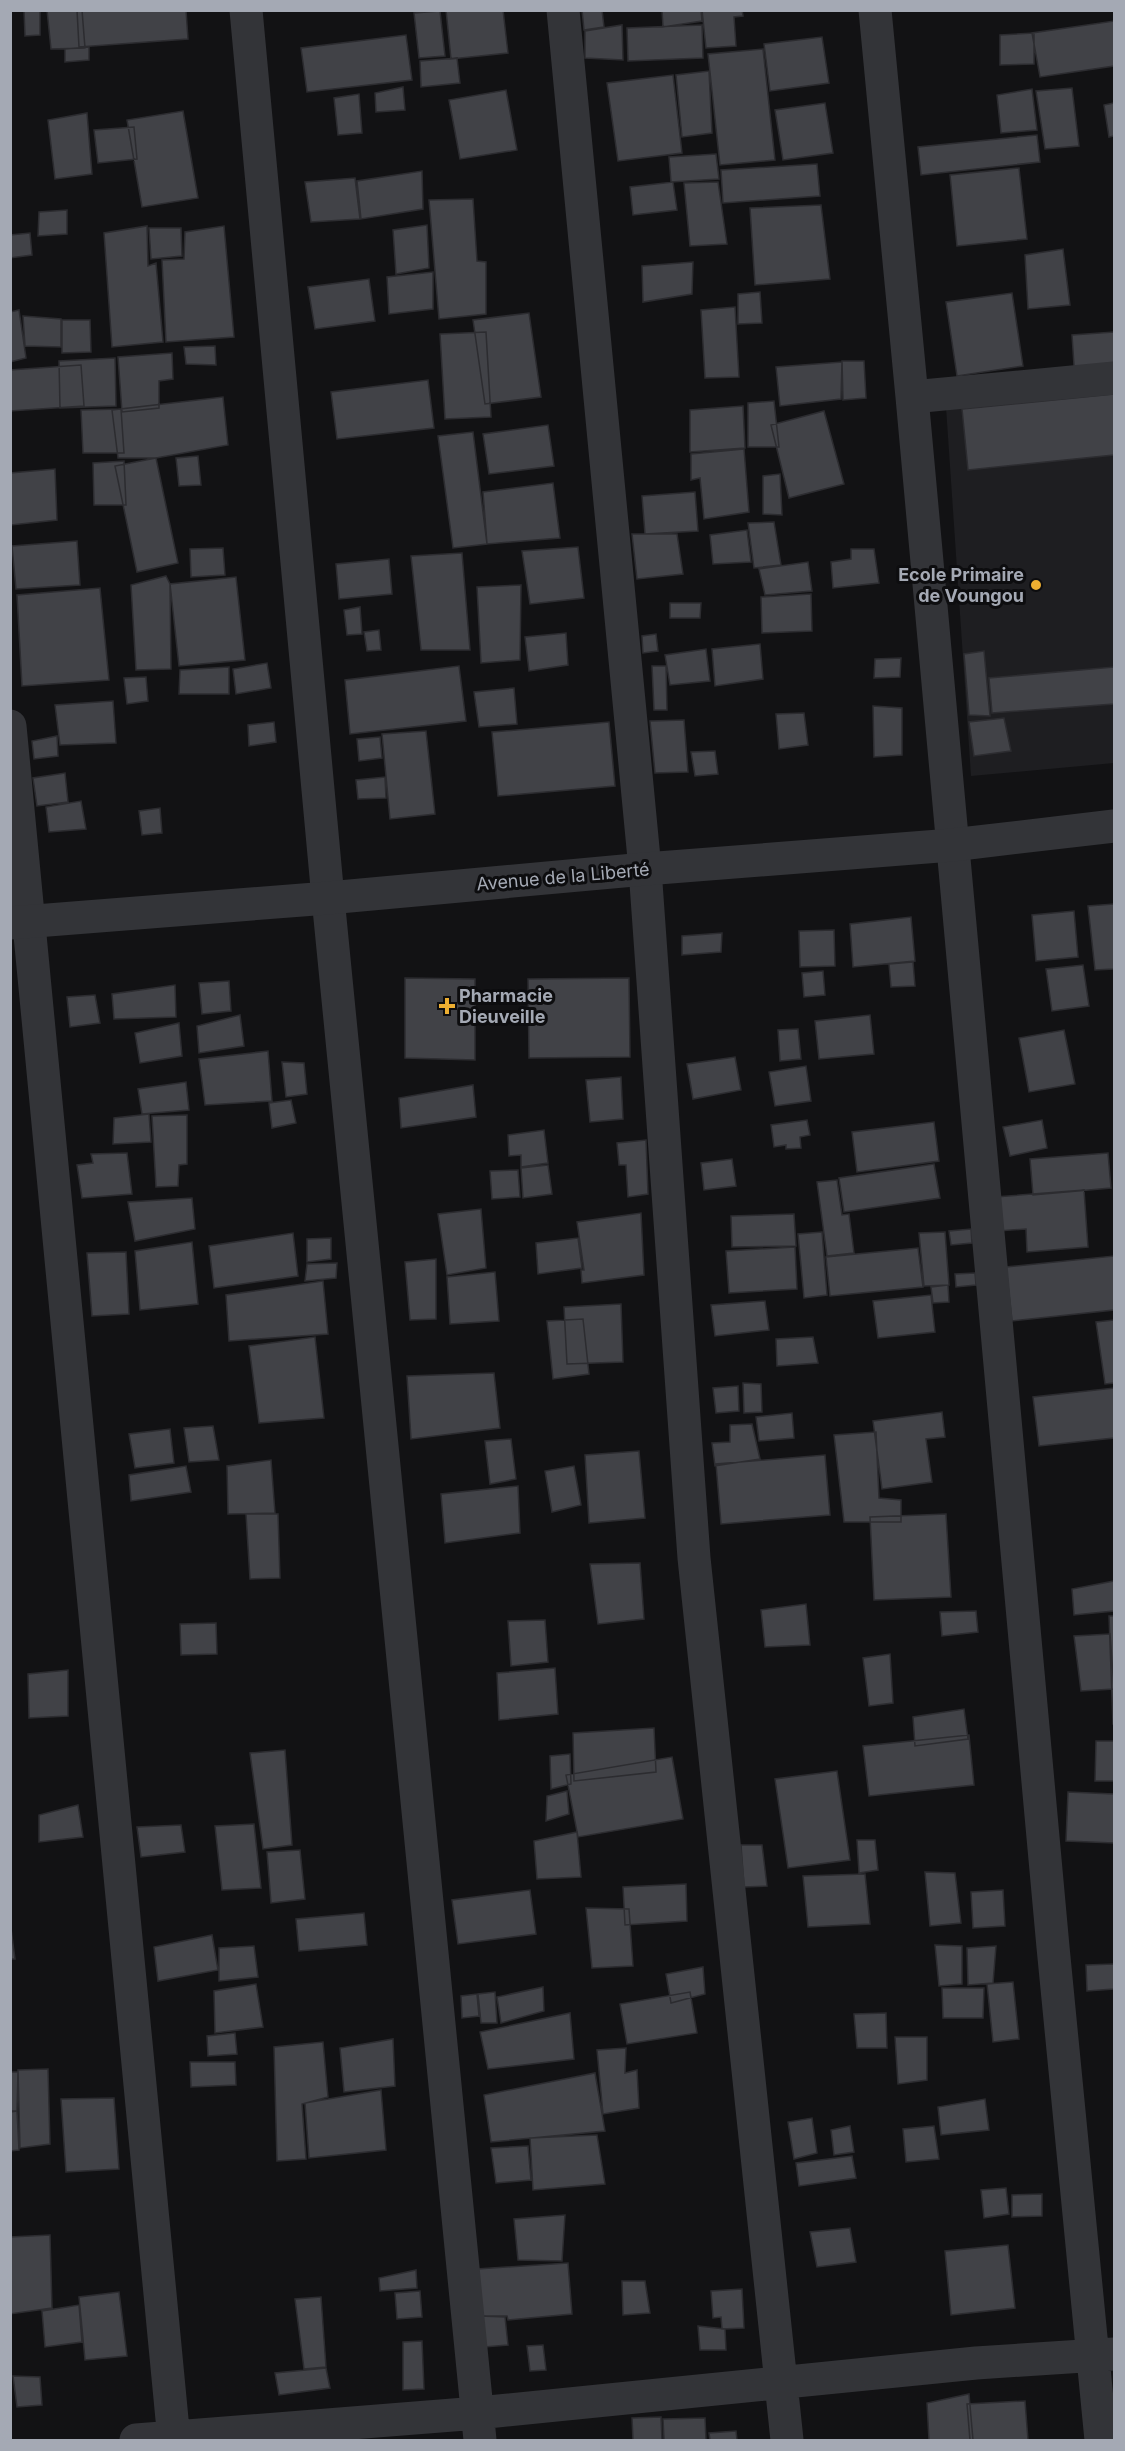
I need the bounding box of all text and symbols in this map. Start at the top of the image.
place label: Ecole Primaire de Voungou [898,564,1024,606]
marker: Ecole Primaire de Voungou [1029,578,1043,592]
street label: Avenue de la Liberté [476,858,650,895]
place label: Pharmacie Dieuveille [459,985,553,1027]
marker: Pharmacie Dieuveille [440,999,454,1013]

